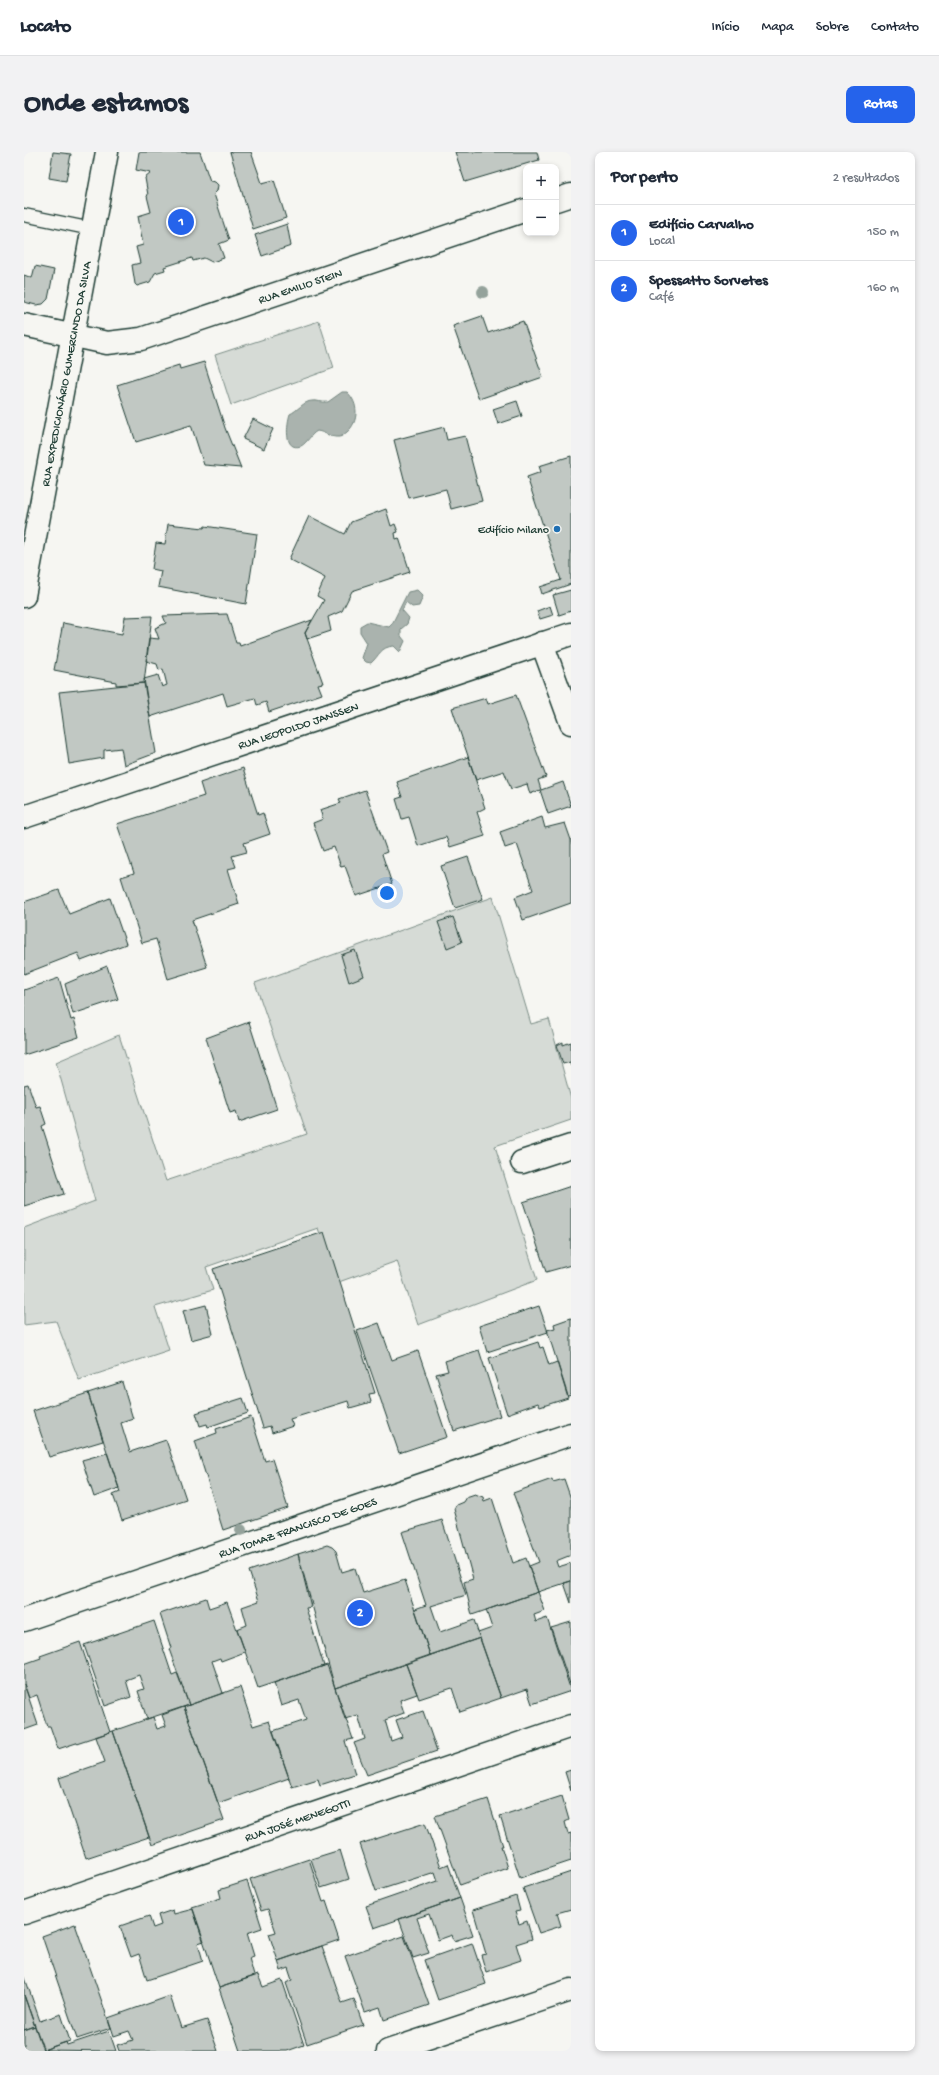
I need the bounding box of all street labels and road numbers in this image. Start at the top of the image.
street label: RUA EXPEDICIONÁRIO GUMERCINDO DA SILVA [40,260,96,488]
street label: RUA EMILIO STEIN [257,267,345,308]
street label: RUA LEOPOLDO JANSSEN [237,700,361,754]
street label: RUA TOMAZ FRANCISCO DE GOES [217,1495,379,1562]
street label: RUA JOSÉ MENEGOTTI [243,1797,353,1846]

